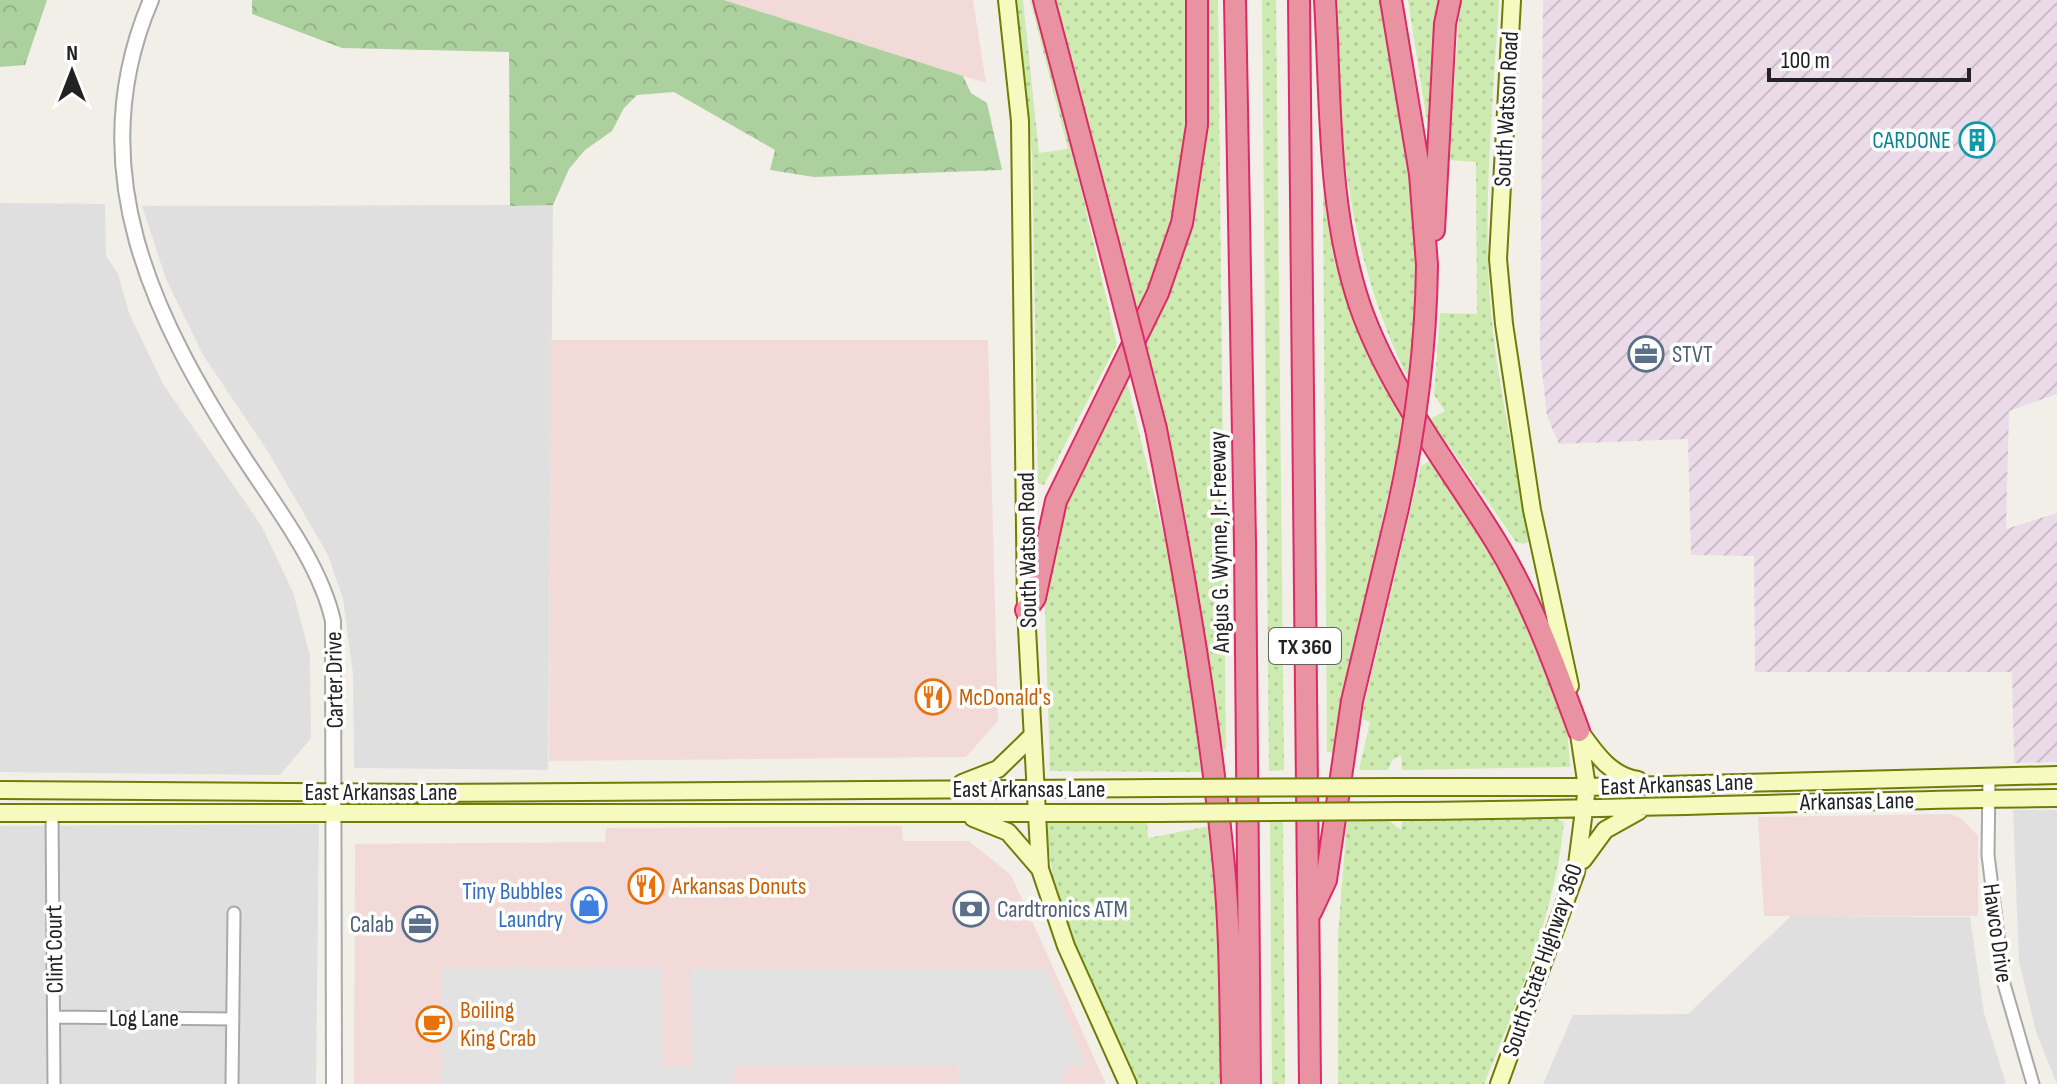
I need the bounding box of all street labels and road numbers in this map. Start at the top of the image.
street label: South Watson Road [1488,31,1525,188]
street label: Angus G. Wynne, Jr. Freeway [1203,431,1236,654]
street label: South Watson Road [1012,472,1043,628]
road number: TX 360 [1269,628,1341,664]
street label: Carter Drive [319,631,350,729]
street label: East Arkansas Lane [1600,767,1754,802]
street label: East Arkansas Lane [952,775,1106,804]
street label: East Arkansas Lane [304,778,458,807]
street label: Arkansas Lane [1798,786,1915,817]
street label: South State Highway 360 [1496,860,1589,1060]
street label: Hawco Drive [1976,882,2019,985]
street label: Clint Court [39,904,70,994]
street label: Log Lane [109,1004,179,1033]

